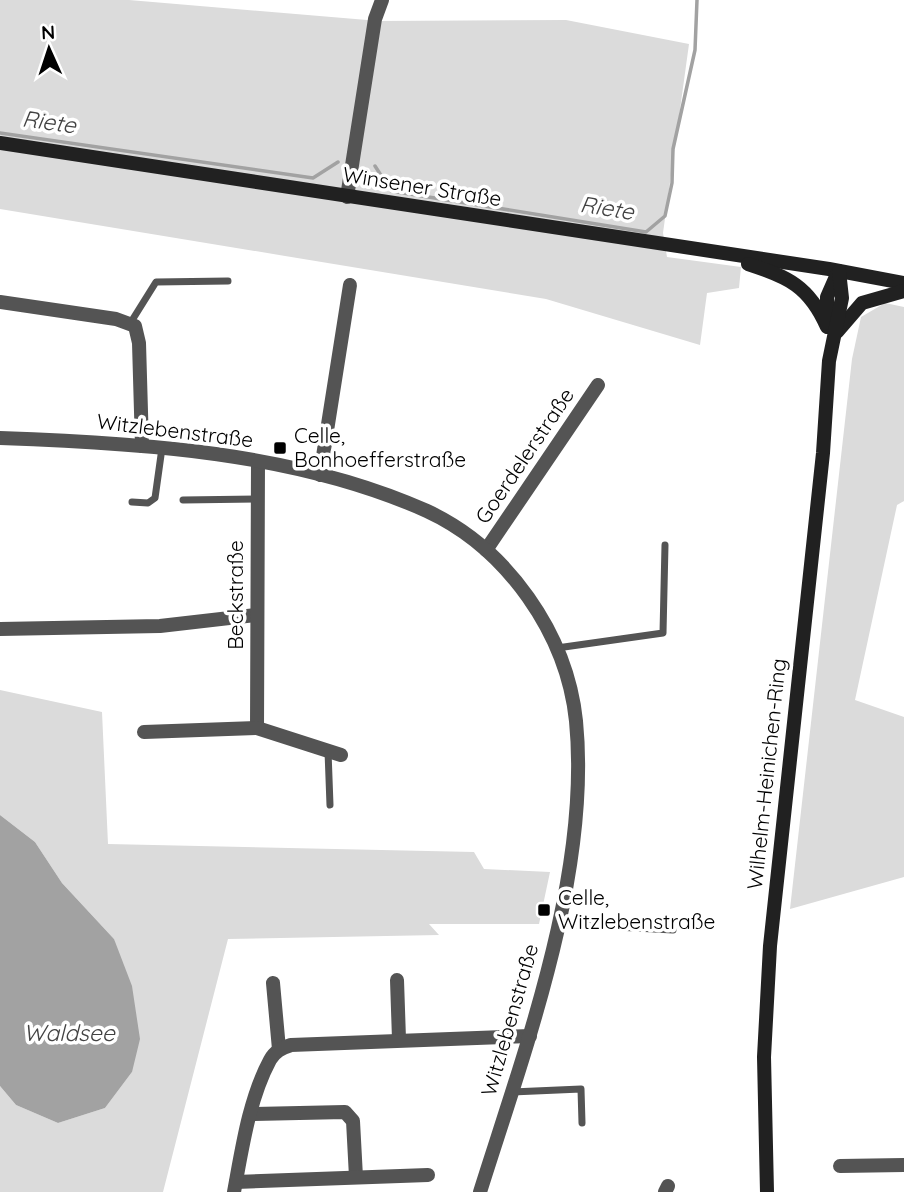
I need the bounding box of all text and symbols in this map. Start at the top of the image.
north arrow [14,14,84,84]
text: N [41,20,56,44]
water label: Riete [20,103,79,140]
street label: Winsener Straße [341,161,503,211]
water label: Riete [578,189,637,226]
street label: Goerdelerstraße [469,383,579,528]
street label: Witzlebenstraße [95,408,255,452]
place label: Celle, Bonhoefferstraße [294,422,466,472]
marker: Celle, Bonhoefferstraße [272,440,288,456]
street label: Beckstraße [222,540,248,650]
street label: Wilhelm-Heinichen-Ring [741,657,791,891]
place label: Celle, Witzlebenstraße [558,884,715,934]
marker: Celle, Witzlebenstraße [536,902,552,918]
street label: Witzlebenstraße [475,941,543,1099]
water label: Waldsee [23,1018,116,1047]

